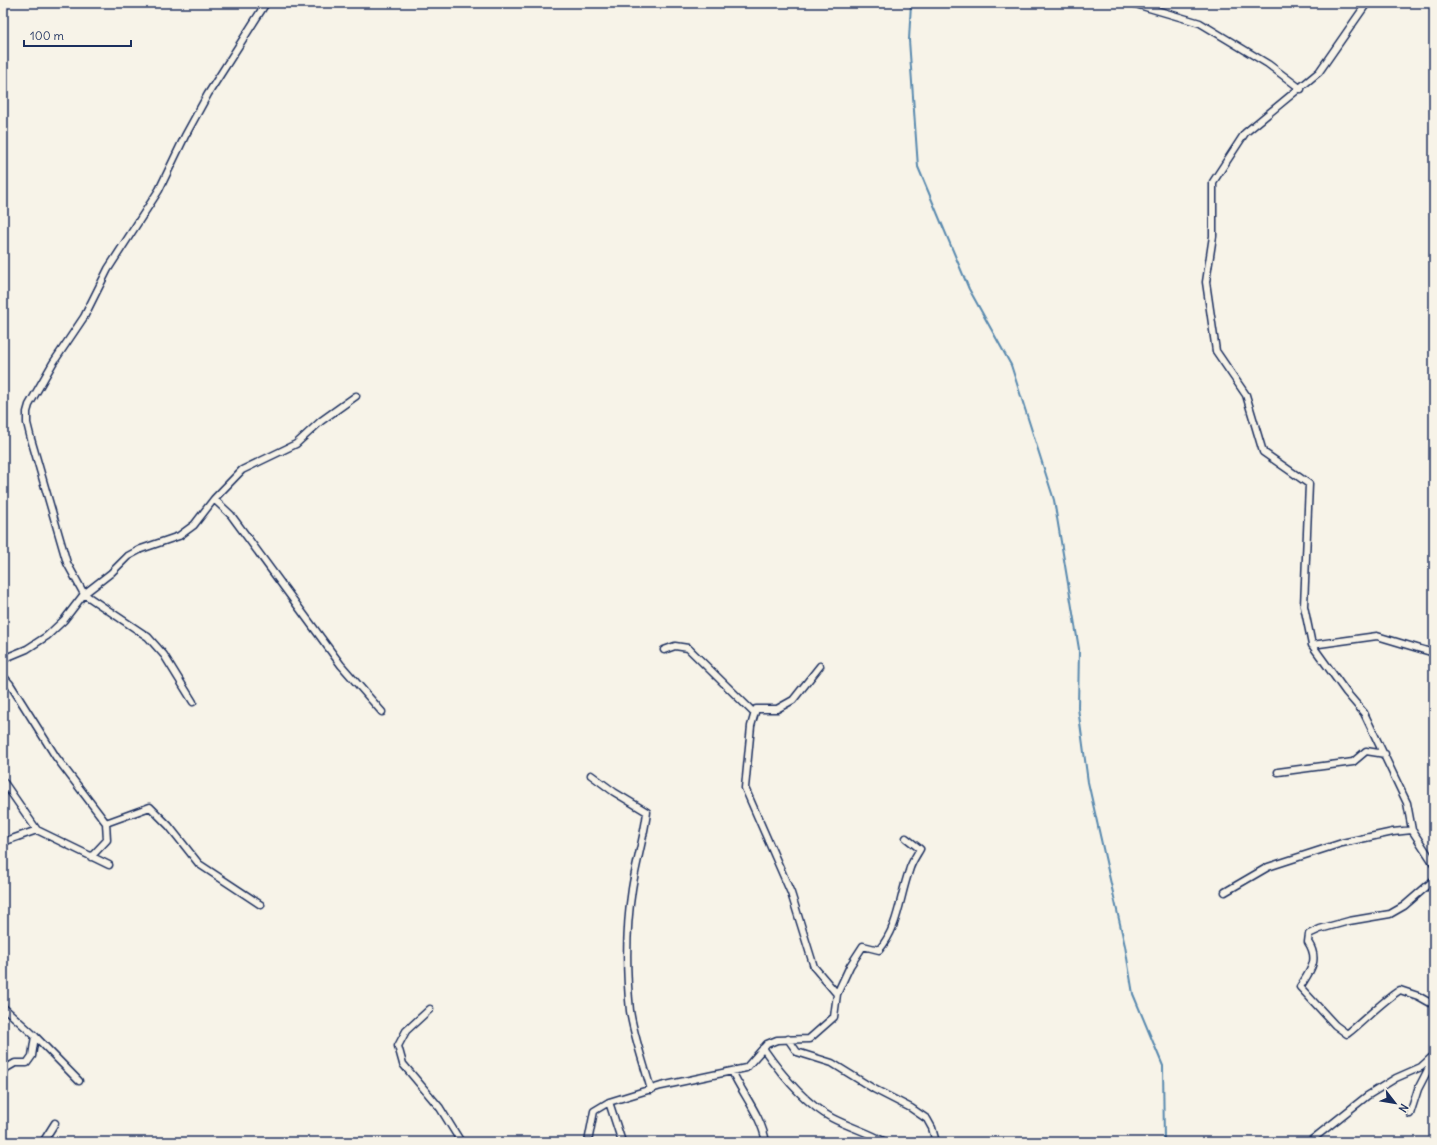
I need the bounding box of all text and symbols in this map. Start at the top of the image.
scale bar [24,22,131,48]
text: 100 m [30,28,64,43]
north arrow [1375,1083,1415,1123]
text: N [1396,1101,1412,1115]

